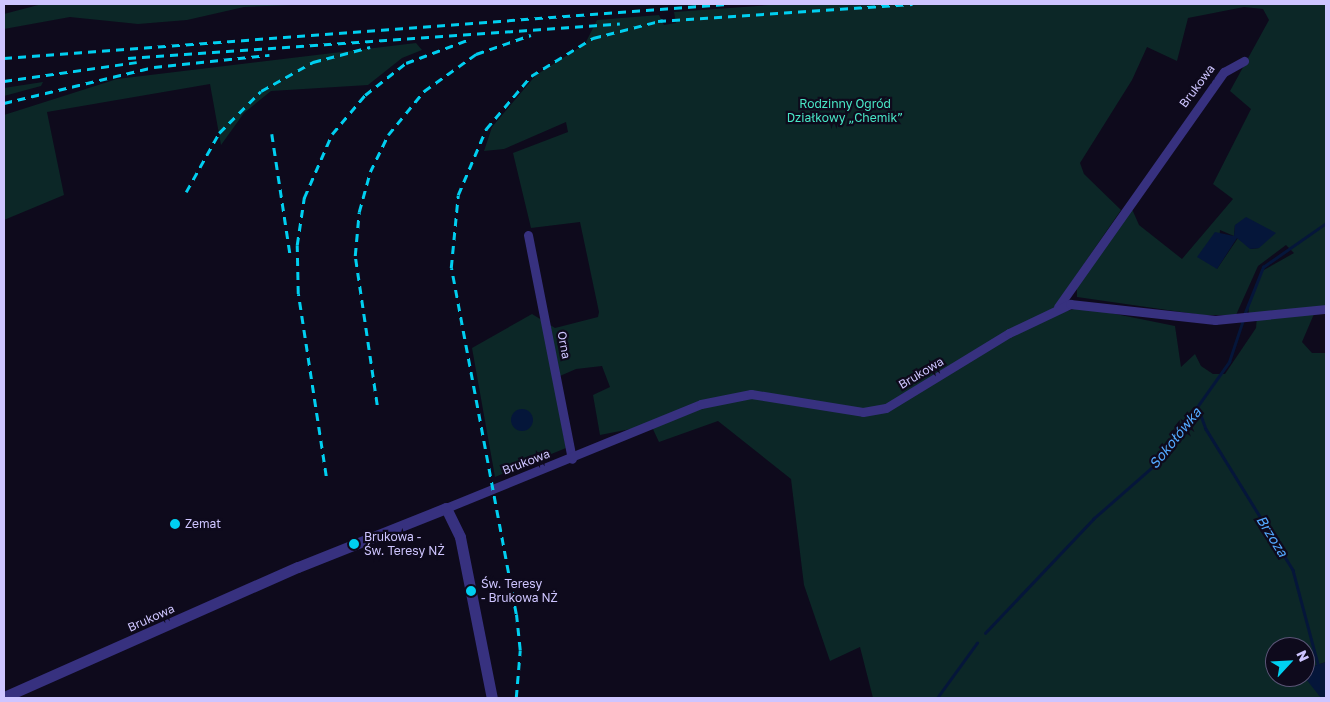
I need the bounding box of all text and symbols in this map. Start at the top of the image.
street label: Brukowa [1176,62,1218,110]
park label: Rodzinny Ogród Działkowy „Chemik” [787,97,903,125]
street label: Orna [555,330,573,360]
street label: Brukowa [896,354,946,392]
water label: Sokołówka [1145,404,1205,472]
street label: Brukowa [500,446,552,478]
water label: Brzoza [1253,512,1291,560]
place label: Zemat [185,517,221,531]
marker: Zemat [169,518,181,530]
place label: Brukowa - Św. Teresy NŻ [364,530,445,558]
marker: Brukowa - Św. Teresy NŻ [348,538,360,550]
place label: Św. Teresy - Brukowa NŻ [481,577,558,605]
marker: Św. Teresy - Brukowa NŻ [465,585,477,597]
street label: Brukowa [125,601,177,635]
north arrow [1265,637,1315,687]
text: N [1293,647,1313,664]

